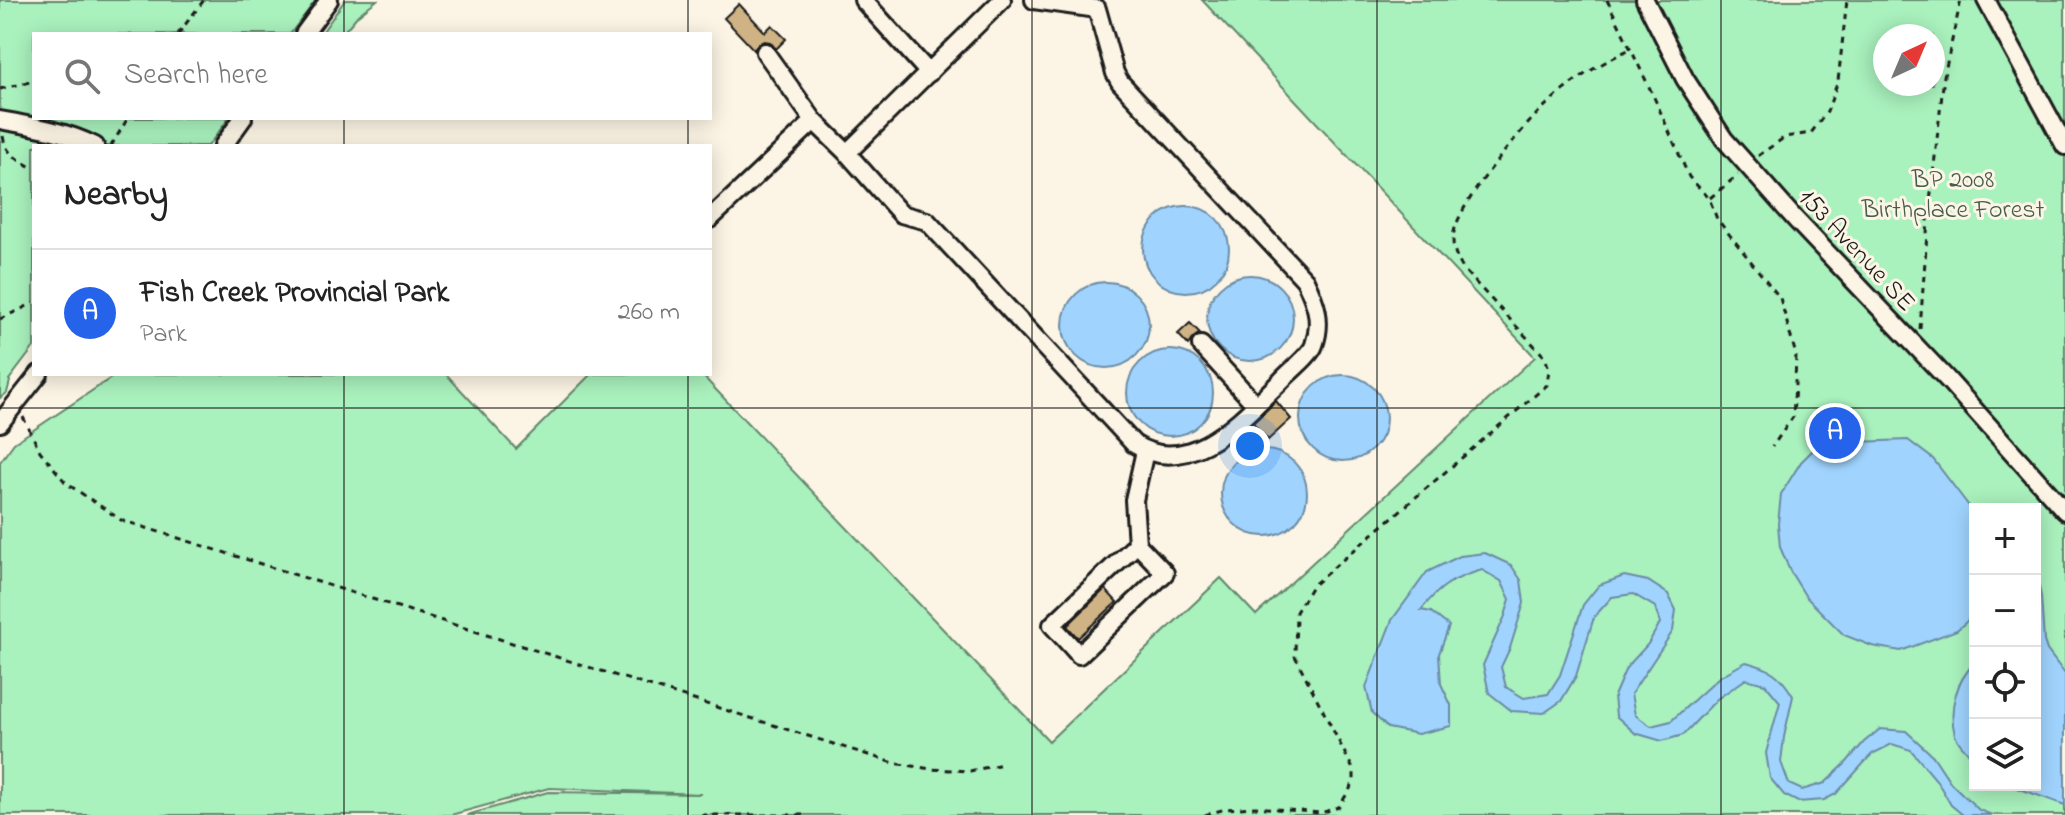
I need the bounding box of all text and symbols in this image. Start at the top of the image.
north arrow [1873,24,1945,96]
search box [32,32,712,120]
icon: search [60,54,104,98]
text: Search here [124,54,268,98]
park label: BP 2008 Birthplace Forest [1861,162,2045,230]
text: Nearby [64,171,168,221]
street label: 153 Avenue SE [1788,181,1923,321]
text: Fish Creek Provincial Park [140,272,449,316]
text: A [82,294,98,332]
text: 260 m [618,294,680,332]
text: Park [140,316,187,354]
pin: A [1809,403,1861,463]
your location [1230,426,1270,466]
map controls [1969,503,2041,791]
button: + [1969,503,2041,575]
button: − [1969,575,2041,647]
button: locate [1969,647,2041,719]
button: layers [1969,719,2041,791]

